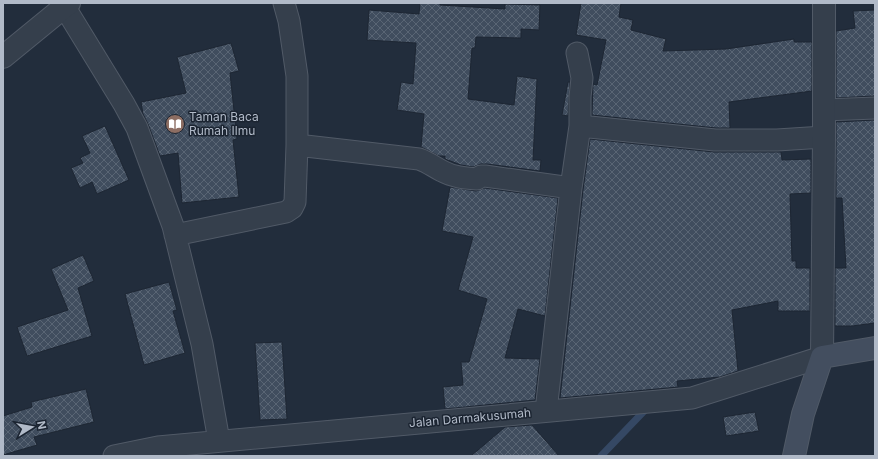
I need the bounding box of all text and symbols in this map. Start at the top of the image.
place label: Taman Baca Rumah Ilmu [189,109,259,138]
library icon: Taman Baca Rumah Ilmu [164,113,186,135]
street label: Jalan Darmakusumah [408,405,532,430]
north arrow [12,407,52,447]
text: N [34,420,49,431]

